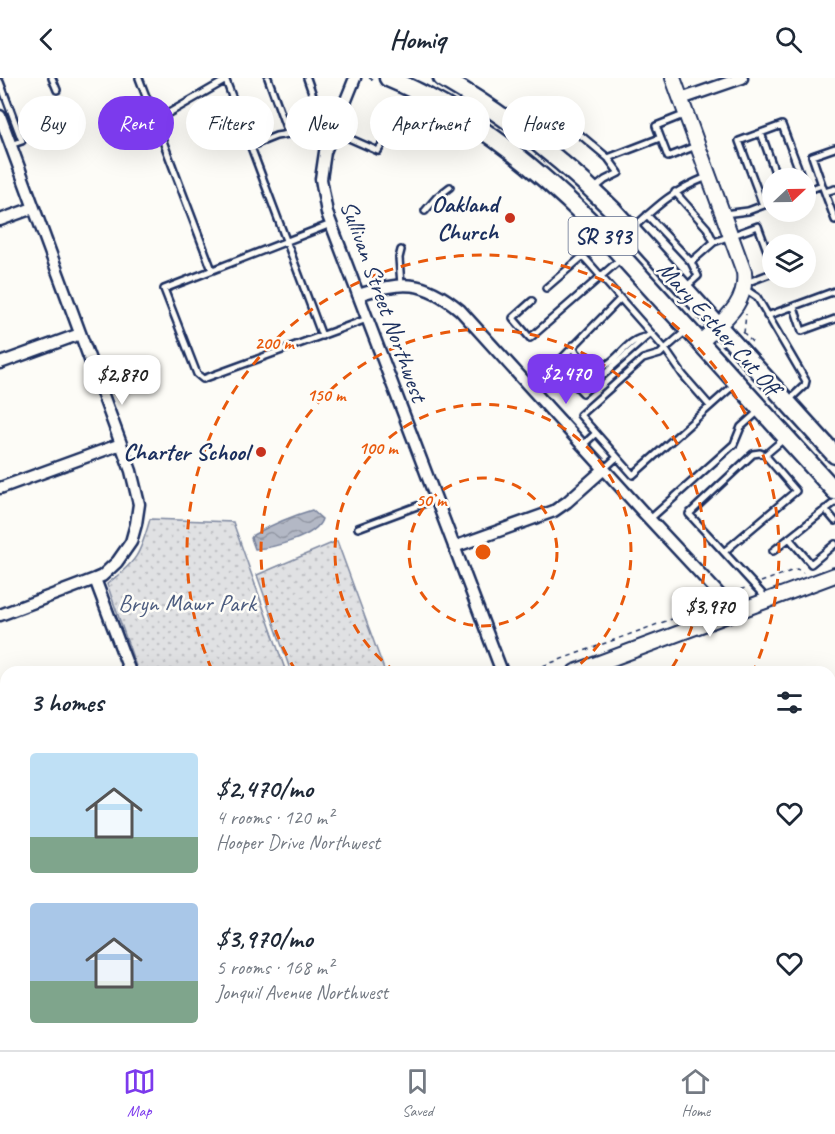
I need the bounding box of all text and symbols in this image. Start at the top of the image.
text: Homiq [389,22,446,56]
icon: back [30,23,63,56]
icon: search [772,23,805,56]
chip: Buy [18,96,86,150]
chip: Rent [98,96,174,150]
chip: Filters [186,96,274,150]
chip: New [286,96,358,150]
chip: Apartment [370,96,490,150]
chip: House [502,96,585,150]
north arrow [762,168,816,222]
map controls [762,168,816,288]
place label: Oakland Church [431,189,502,247]
street label: Sullivan Street Northwest [334,196,435,408]
marker: Oakland Church [503,211,517,225]
road number: SR 393 [568,217,638,255]
button: layers [762,234,816,288]
street label: Mary Esther Cut Off [651,255,790,405]
text: 200 m [255,332,295,354]
pin: $2,470 [517,354,615,405]
pin: $2,870 [73,355,171,406]
text: $2,470 [542,361,590,386]
text: $2,870 [98,362,146,387]
text: 150 m [307,384,347,406]
place label: Charter School [123,437,254,467]
text: 100 m [359,437,399,459]
marker: Charter School [254,445,268,459]
text: 50 m [416,489,448,511]
centre of rings [473,542,493,562]
pin: $3,970 [661,587,759,638]
park label: Bryn Mawr Park [118,588,258,618]
text: $3,970 [686,594,734,619]
text: 3 homes [30,686,103,719]
icon: filters [773,686,806,719]
text: $2,470/mo [216,772,313,805]
icon: home [78,777,150,849]
icon: heart [773,797,806,830]
text: 4 rooms · 120 m² [216,805,333,830]
text: Hooper Drive Northwest [216,830,380,855]
text: $3,970/mo [216,922,313,955]
icon: home [78,927,150,999]
icon: heart [773,947,806,980]
text: 5 rooms · 168 m² [216,955,333,980]
text: Jonquil Avenue Northwest [216,980,388,1005]
tab: Map [123,1065,156,1121]
tab: Saved [401,1065,434,1121]
tab: Home [679,1065,712,1121]

